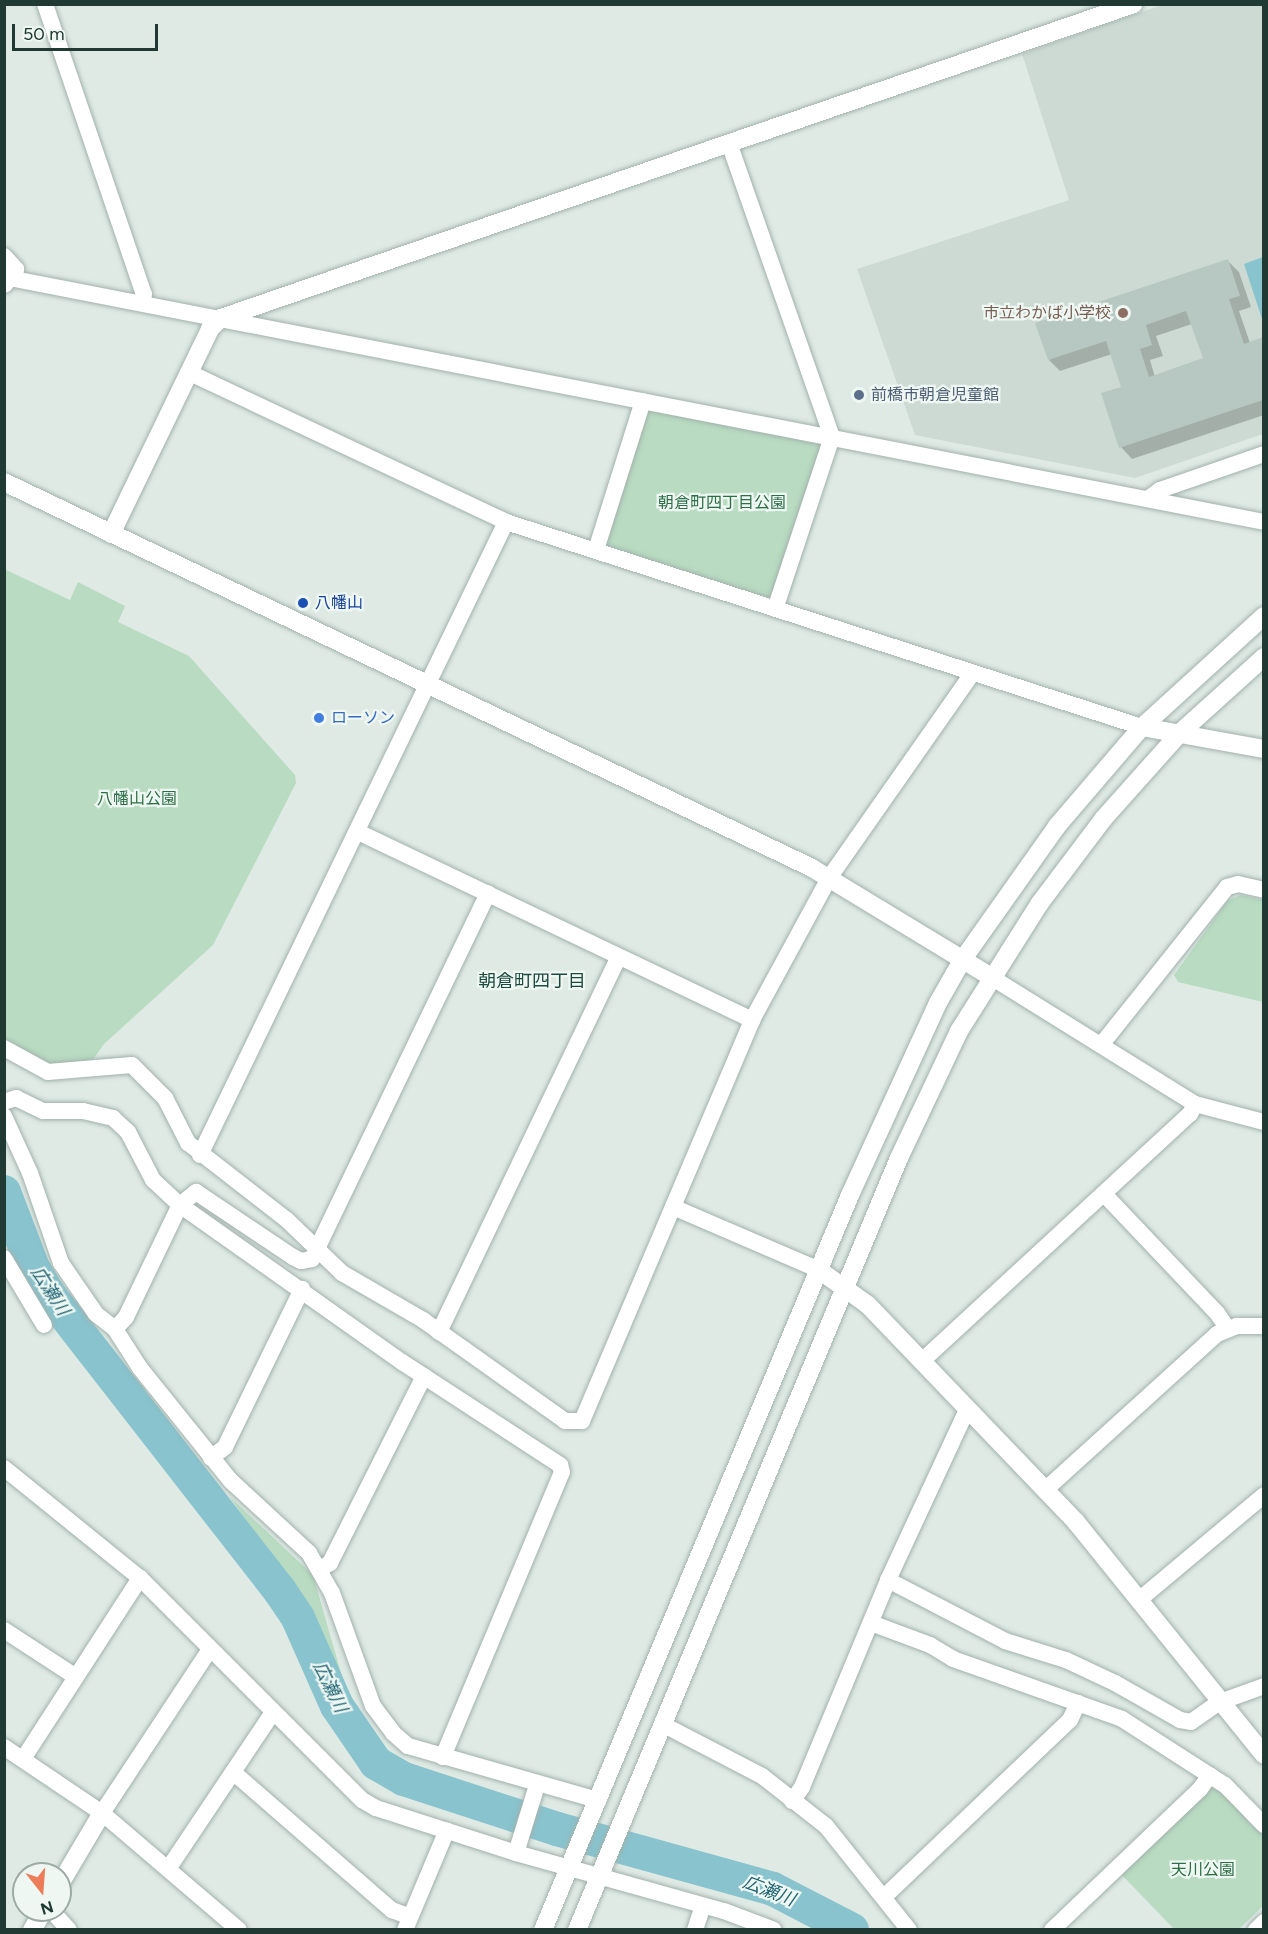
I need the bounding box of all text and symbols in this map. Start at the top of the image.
scale bar [15,12,160,50]
text: 50 m [23,23,65,45]
place label: 市立わかば小学校 [983,303,1111,323]
marker: 市立わかば小学校 [1116,306,1130,320]
place label: 前橋市朝倉児童館 [871,385,999,405]
marker: 前橋市朝倉児童館 [852,388,866,402]
park label: 朝倉町四丁目公園 [658,493,786,513]
place label: 八幡山 [315,593,363,613]
marker: 八幡山 [296,596,310,610]
place label: ローソン [331,708,395,728]
marker: ローソン [312,711,326,725]
park label: 八幡山公園 [97,789,177,809]
district label: 朝倉町四丁目 [478,970,586,992]
water label: 広瀬川 [26,1262,74,1320]
water label: 広瀬川 [308,1658,352,1716]
park label: 天川公園 [1171,1860,1235,1880]
north arrow [12,1862,72,1922]
water label: 広瀬川 [740,1871,798,1911]
text: N [38,1897,56,1919]

